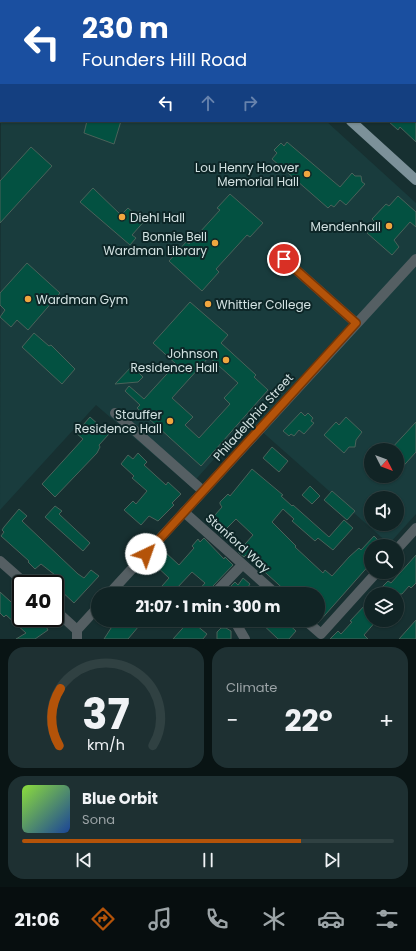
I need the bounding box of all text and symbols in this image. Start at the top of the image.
text: 230 m [82,9,169,48]
icon: left [16,16,68,68]
text: Founders Hill Road [82,47,247,72]
icon: left [155,92,177,114]
icon: ahead [197,92,219,114]
icon: right [239,92,261,114]
place label: Lou Henry Hoover Memorial Hall [195,159,300,190]
marker: Lou Henry Hoover Memorial Hall [302,169,312,179]
place label: Diehl Hall [130,209,185,226]
marker: Diehl Hall [117,212,127,222]
place label: Mendenhall [311,218,381,235]
marker: Mendenhall [384,221,394,231]
place label: Bonnie Bell Wardman Library [103,228,207,259]
marker: Bonnie Bell Wardman Library [210,238,220,248]
pin [267,242,301,276]
icon: arrive [273,248,295,270]
place label: Wardman Gym [36,291,128,308]
marker: Wardman Gym [23,294,33,304]
place label: Whittier College [216,296,311,313]
marker: Whittier College [203,299,213,309]
place label: Johnson Residence Hall [131,345,218,376]
marker: Johnson Residence Hall [221,355,231,365]
street label: Philadelphia Street [209,370,297,464]
place label: Stauffer Residence Hall [75,406,163,437]
marker: Stauffer Residence Hall [165,416,175,426]
north arrow [364,443,404,483]
map controls [364,443,404,627]
button: sound [364,491,404,531]
street label: Stanford Way [202,510,274,577]
position arrow [125,533,167,575]
button: search [364,539,404,579]
speed limit sign: 40 [12,575,64,627]
button: layers [364,587,404,627]
text: 21:07 · 1 min · 300 m [136,596,280,617]
text: Climate [226,678,277,697]
text: 37 [82,684,130,743]
text: 22° [284,699,333,742]
text: − [226,705,238,736]
text: + [379,705,394,736]
text: km/h [87,734,125,754]
text: Blue Orbit [82,788,158,809]
text: Sona [82,810,115,829]
icon: previous [73,849,95,871]
icon: pause [197,849,219,871]
icon: next [321,849,343,871]
icon: directions [89,905,117,933]
icon: music [146,905,174,933]
icon: phone [203,905,231,933]
icon: climate [260,905,288,933]
icon: car [317,905,345,933]
icon: filters [373,905,401,933]
text: 21:06 [14,907,60,932]

